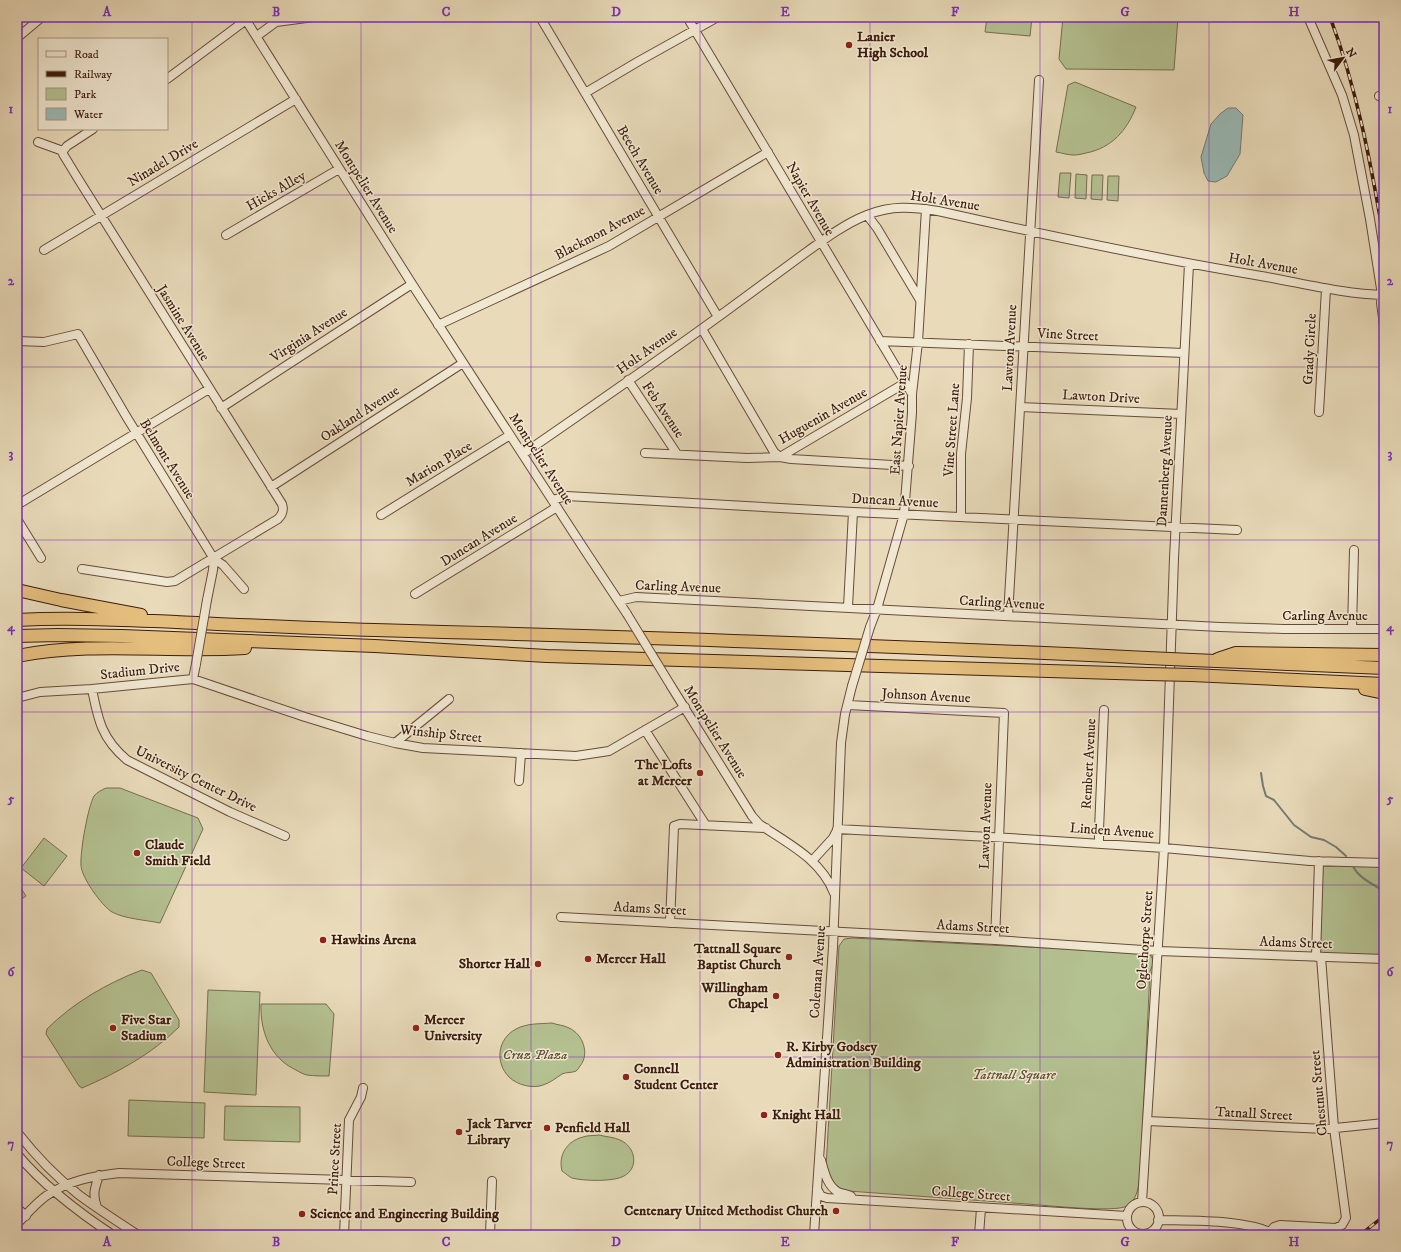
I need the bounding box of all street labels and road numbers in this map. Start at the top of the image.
street label: Beech Avenue [612,122,668,198]
street label: Ninadel Drive [124,135,202,191]
street label: Montpelier Avenue [330,137,402,237]
street label: Napier Avenue [782,159,838,239]
street label: Hicks Alley [243,167,309,215]
street label: Holt Avenue [909,187,981,215]
street label: Blackmon Avenue [552,202,648,264]
street label: Holt Avenue [1227,249,1299,279]
street label: Jasmine Avenue [151,280,214,365]
street label: Virginia Avenue [266,303,351,367]
street label: Lawton Avenue [999,304,1021,392]
street label: Grady Circle [1299,313,1321,385]
street label: Holt Avenue [613,323,681,379]
street label: Vine Street [1036,324,1100,346]
street label: East Napier Avenue [886,364,912,476]
street label: Feb Avenue [638,378,688,442]
street label: Oakland Avenue [317,382,403,446]
street label: Vine Street Lane [940,382,964,478]
street label: Huguenin Avenue [776,383,871,449]
street label: Lawton Drive [1062,386,1140,408]
street label: Montpelier Avenue [505,410,578,509]
street label: Dannenberg Avenue [1153,415,1177,527]
street label: Belmont Avenue [135,416,199,503]
street label: Marion Place [402,437,476,491]
street label: Duncan Avenue [851,490,939,512]
street label: Duncan Avenue [437,509,521,571]
street label: Carling Avenue [635,577,721,597]
street label: Carling Avenue [959,592,1045,614]
street label: Carling Avenue [1282,607,1368,625]
street label: Stadium Drive [99,658,181,684]
street label: Montpelier Avenue [679,682,751,782]
street label: Johnson Avenue [879,685,971,707]
street label: Rembert Avenue [1078,718,1100,810]
street label: Winship Street [398,721,483,747]
street label: University Center Drive [132,742,260,816]
street label: Lawton Avenue [975,782,997,870]
street label: Linden Avenue [1069,819,1155,843]
street label: Oglethorpe Street [1133,889,1157,990]
street label: Adams Street [613,898,688,920]
street label: Adams Street [936,916,1011,938]
street label: Coleman Avenue [806,925,830,1019]
street label: Adams Street [1259,933,1333,953]
street label: Chestnut Street [1306,1049,1332,1137]
street label: Tatnall Street [1215,1103,1294,1125]
street label: Prince Street [324,1122,346,1195]
street label: College Street [166,1153,246,1173]
street label: College Street [931,1182,1012,1206]

